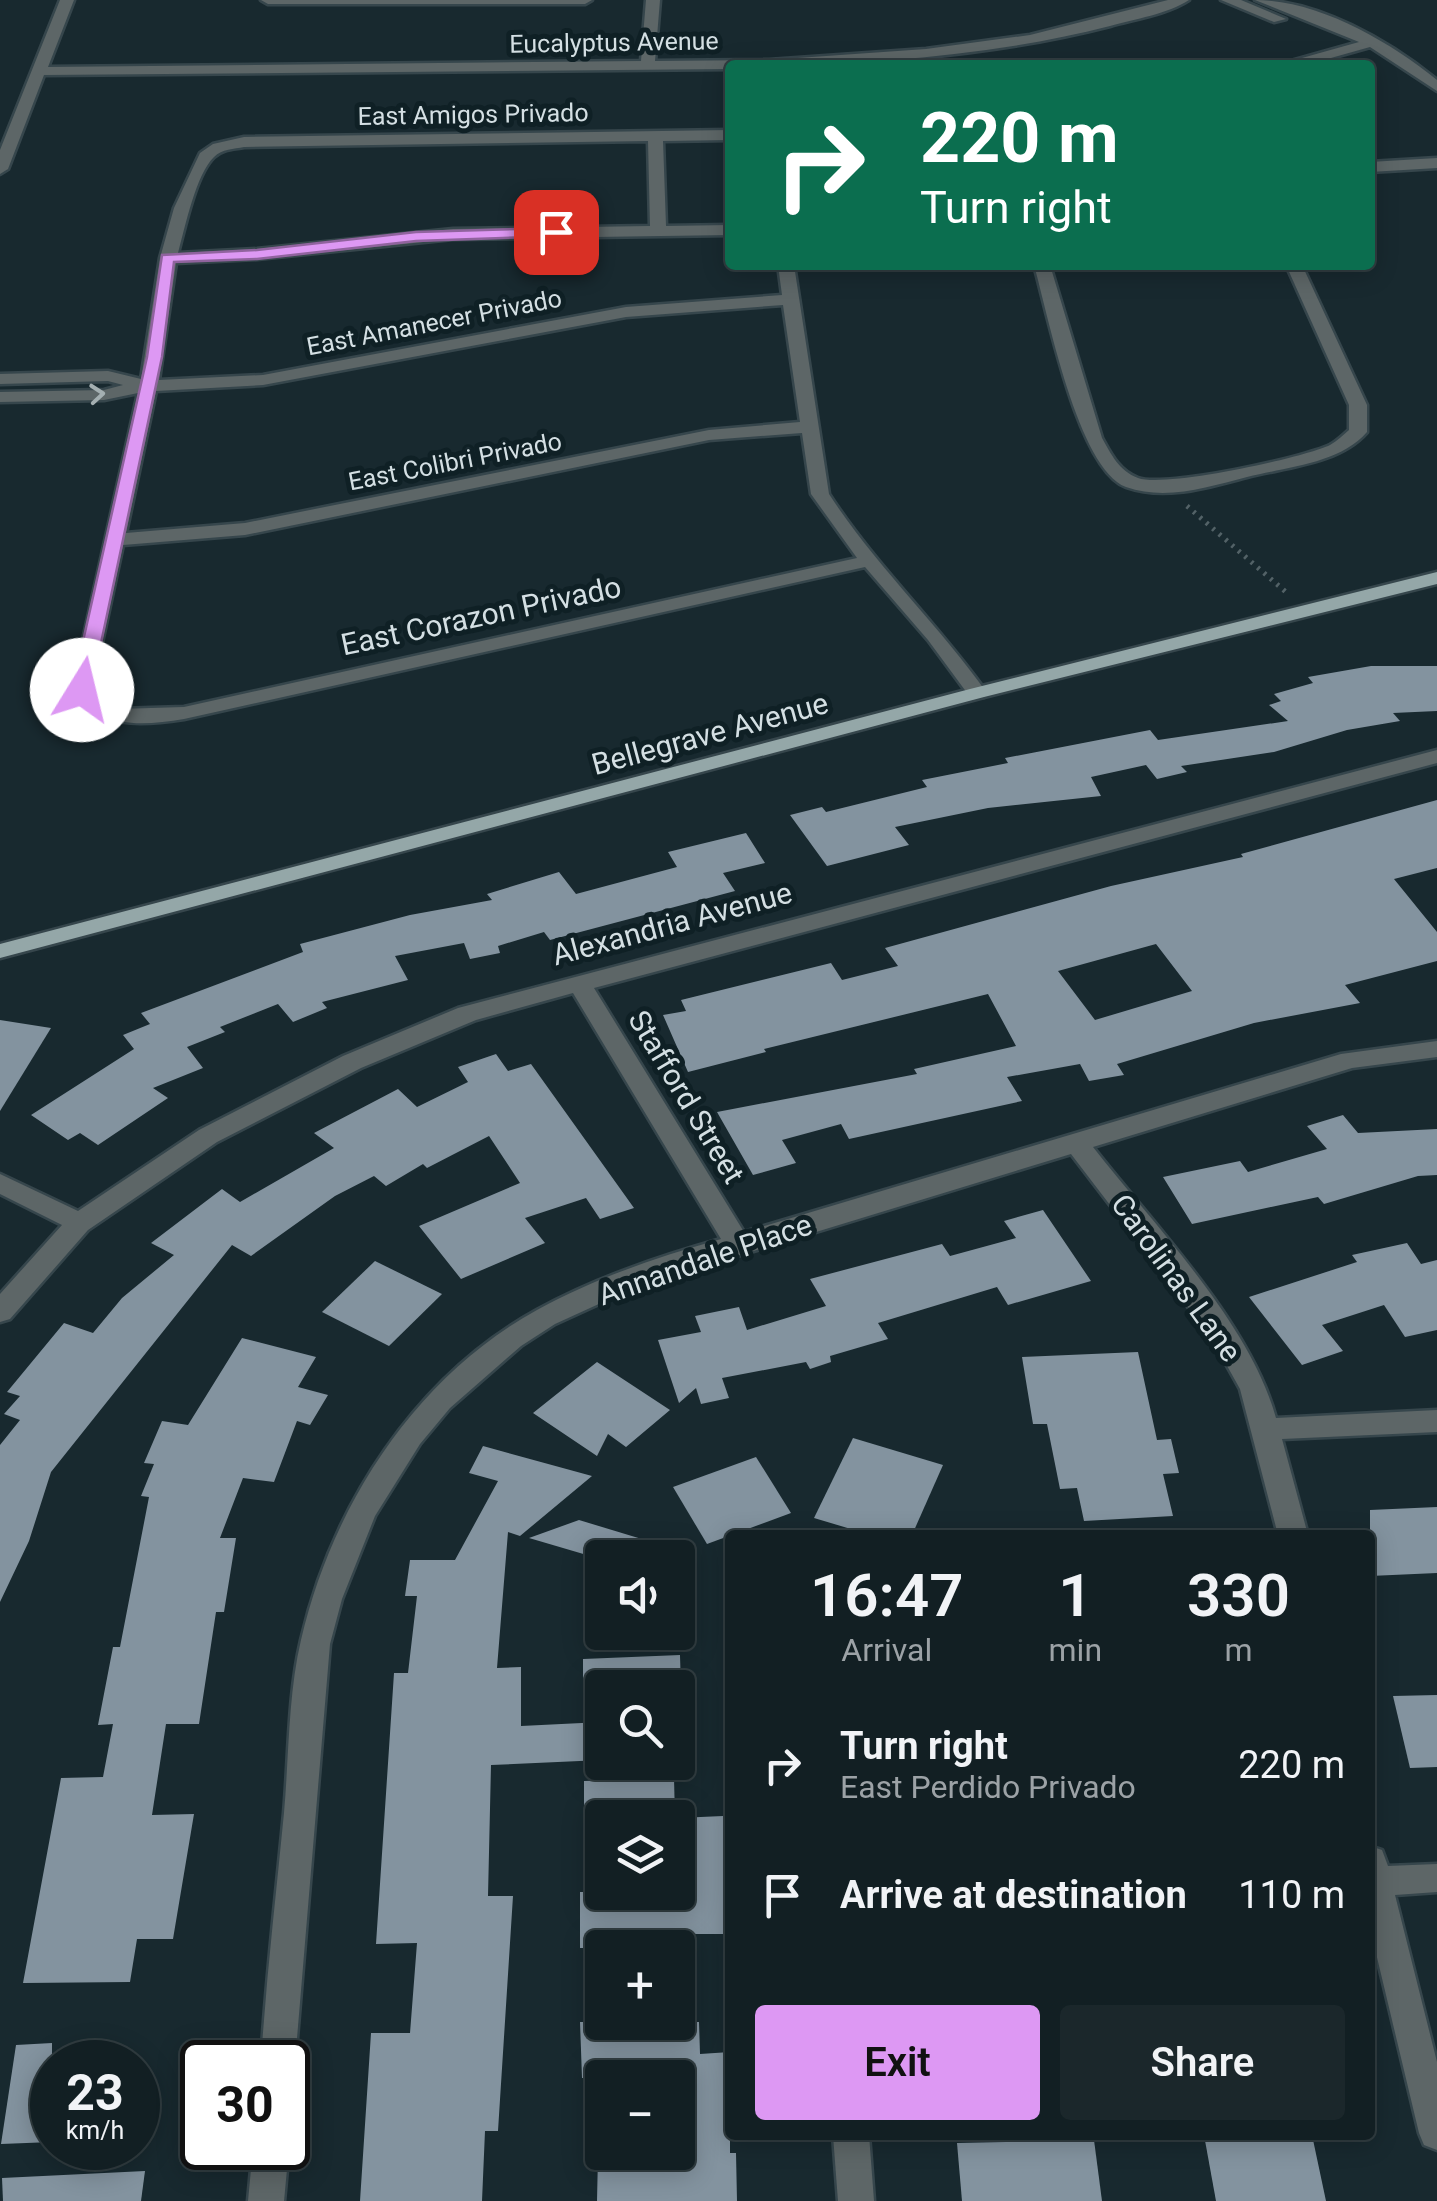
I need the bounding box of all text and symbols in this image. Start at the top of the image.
street label: Eucalyptus Avenue [509,26,719,59]
text: 220 m [920,97,1119,179]
street label: East Amigos Privado [357,98,589,131]
icon: right [755,100,885,230]
text: Turn right [920,181,1112,234]
pin [514,190,599,275]
icon: arrive [529,205,584,260]
street label: East Amanecer Privado [304,284,564,361]
one-way arrow [90,384,106,406]
street label: East Colibri Privado [346,427,564,496]
street label: East Corazon Privado [338,569,624,662]
position arrow [30,638,134,742]
street label: Bellegrave Avenue [588,685,832,782]
street label: Alexandria Avenue [548,875,796,972]
street label: Stafford Street [621,1004,752,1189]
street label: Carolinas Lane [1104,1187,1249,1368]
street label: Annandale Place [593,1207,816,1312]
map controls [585,1540,695,2170]
button: sound [585,1540,695,1650]
text: 16:47 [810,1560,964,1631]
text: 1 [1058,1560,1092,1631]
text: 330 [1187,1560,1290,1631]
text: Arrival [841,1631,932,1669]
text: min [1049,1631,1102,1669]
text: m [1224,1631,1253,1669]
button: search [585,1670,695,1780]
text: Turn right [840,1724,1008,1768]
icon: right [755,1738,810,1793]
text: 220 m [1238,1743,1345,1787]
text: East Perdido Privado [840,1768,1136,1806]
button: layers [585,1800,695,1910]
icon: arrive [755,1868,810,1923]
text: Arrive at destination [840,1873,1187,1917]
text: 110 m [1238,1873,1345,1917]
button: + [585,1930,695,2040]
button: Exit [755,2005,1040,2120]
button: Share [1060,2005,1345,2120]
speed limit sign: 30 [180,2040,310,2170]
button: − [585,2060,695,2170]
text: 23 [66,2064,124,2122]
text: km/h [66,2116,124,2145]

